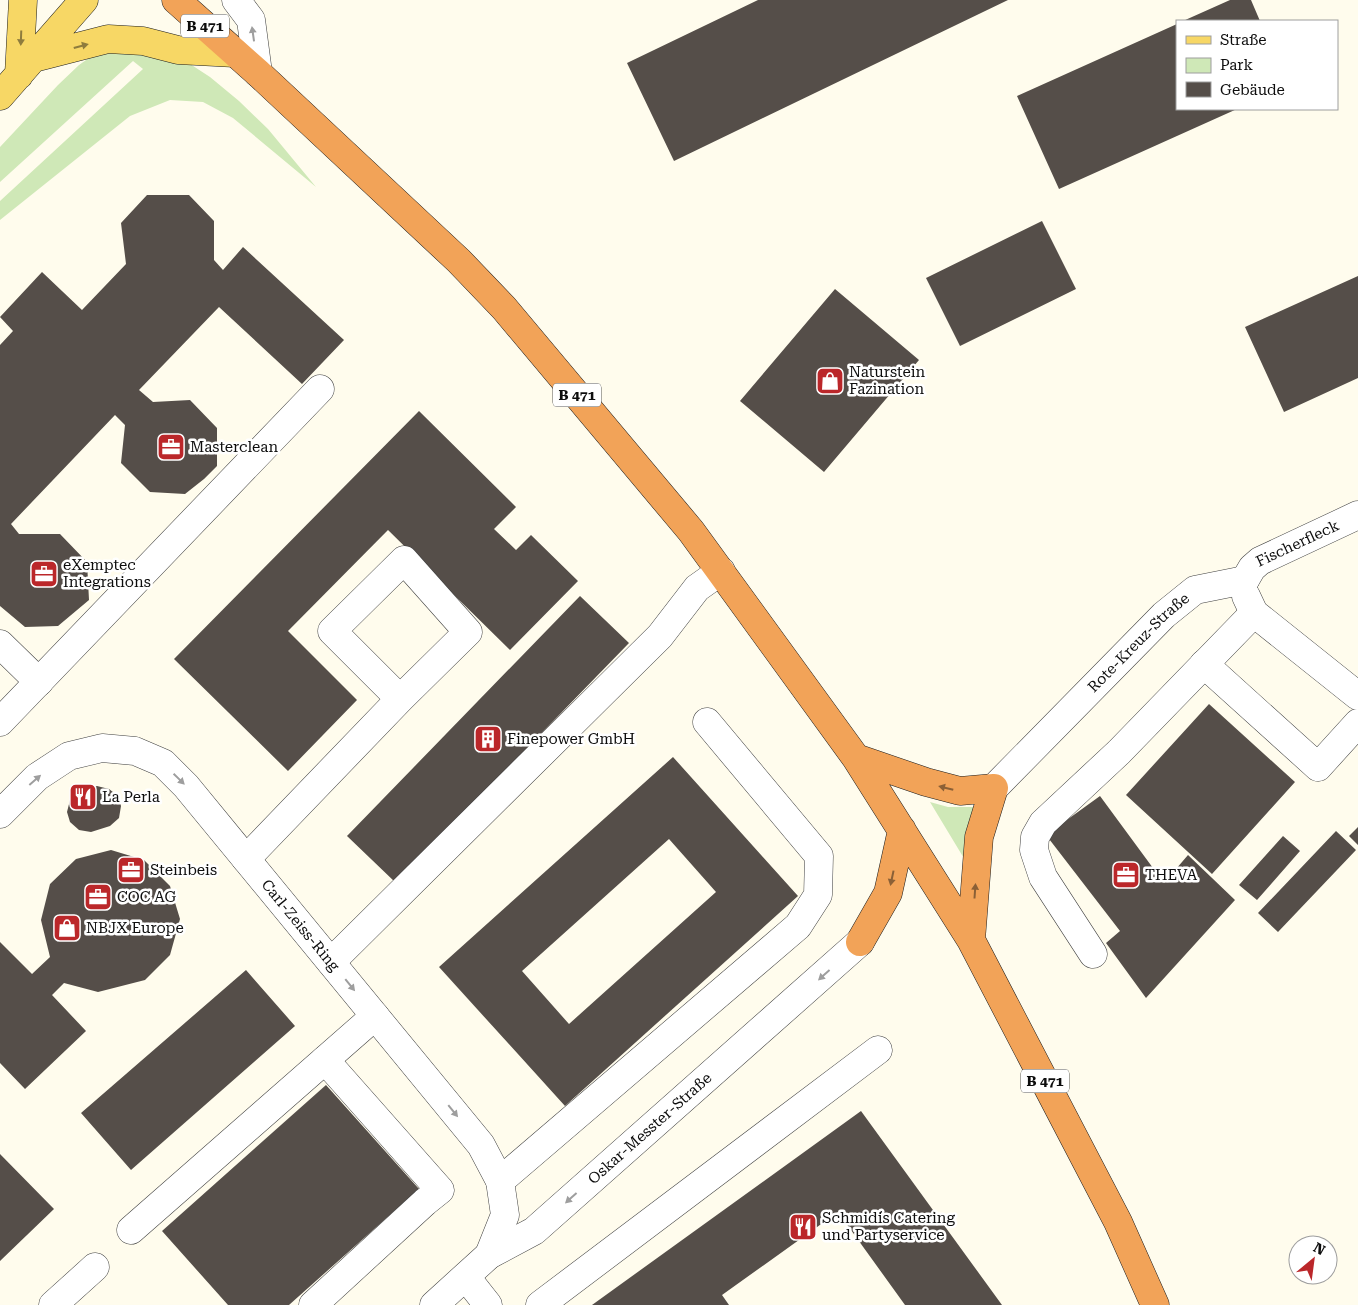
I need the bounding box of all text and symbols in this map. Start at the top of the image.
road number: B 471 [181,15,229,38]
legend [1176,20,1338,110]
one-way arrow [249,26,257,42]
one-way arrow [17,30,25,46]
text: Straße [1220,31,1267,49]
one-way arrow [73,42,88,50]
text: Park [1220,56,1254,74]
text: Gebäude [1220,81,1285,99]
place label: Naturstein Fazination [849,363,925,398]
shop icon: Naturstein Fazination [815,366,845,396]
road number: B 471 [553,384,601,406]
office icon: Masterclean [156,432,186,462]
place label: Masterclean [190,438,278,456]
street label: Fischerfleck [1253,516,1342,571]
place label: eXemptec Integrations [63,556,151,591]
office icon: eXemptec Integrations [29,559,59,589]
street label: Rote-Kreuz-Straße [1084,589,1193,696]
building icon: Finepower GmbH [473,724,503,754]
place label: Finepower GmbH [507,730,635,748]
one-way arrow [173,773,185,785]
one-way arrow [28,774,40,786]
restaurant icon: La Perla [68,782,98,812]
one-way arrow [939,783,954,791]
place label: La Perla [102,788,160,806]
office icon: Steinbeis [116,855,146,885]
office icon: THEVA [1111,860,1141,890]
place label: Steinbeis [150,861,217,879]
place label: THEVA [1145,866,1198,884]
one-way arrow [888,870,896,885]
street label: Carl-Zeiss-Ring [258,876,344,975]
office icon: COC AG [83,882,113,912]
one-way arrow [971,883,979,899]
place label: COC AG [117,888,176,906]
shop icon: NBJX Europe [52,913,82,943]
place label: NBJX Europe [86,919,184,937]
one-way arrow [817,969,830,980]
one-way arrow [344,979,356,991]
street label: Oskar-Messter-Straße [584,1069,715,1188]
road number: B 471 [1021,1070,1069,1092]
one-way arrow [447,1105,458,1117]
one-way arrow [564,1193,577,1204]
place label: Schmidi´s Catering und Partyservice [822,1209,956,1244]
restaurant icon: Schmidi´s Catering und Partyservice [788,1212,818,1242]
north arrow [1288,1235,1338,1285]
text: N [1311,1239,1328,1258]

